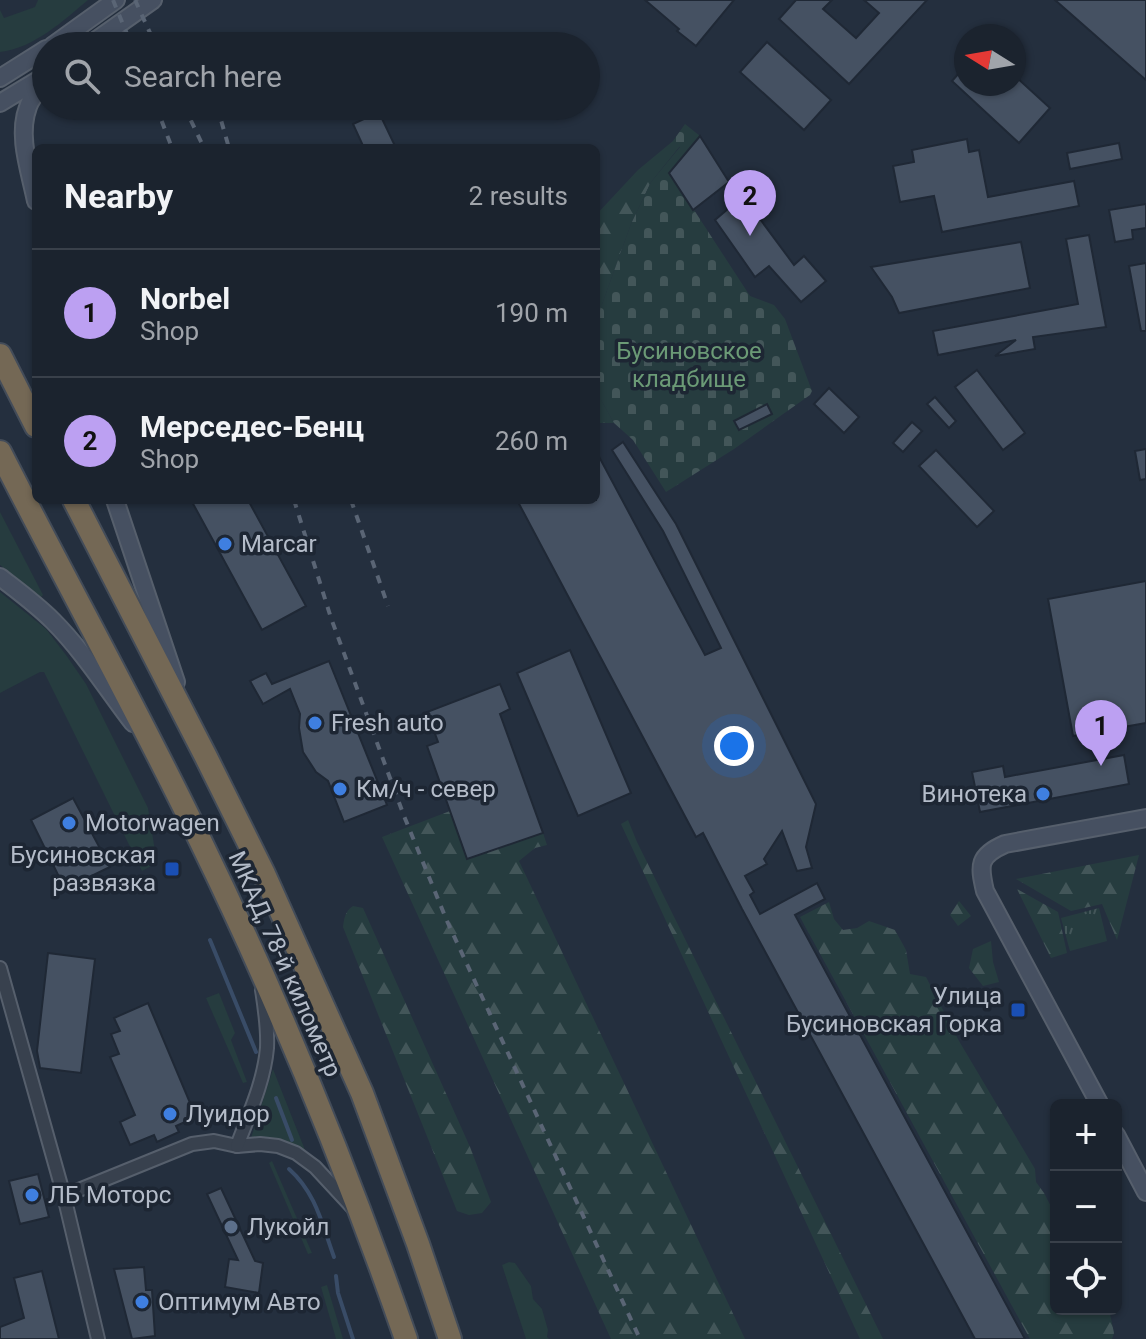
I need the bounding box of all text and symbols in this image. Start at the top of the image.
north arrow [954,24,1026,96]
search box [32,32,600,120]
icon: search [60,54,104,98]
text: Search here [124,59,282,94]
pin: 2 [724,170,776,236]
text: Nearby [64,176,173,216]
text: 2 results [469,181,568,211]
text: Norbel [140,281,230,316]
text: 1 [83,298,97,328]
text: 190 m [495,298,568,328]
text: Shop [140,316,199,346]
park label: Бусиновское кладбище [616,337,762,393]
text: Мерседес-Бенц [140,409,364,444]
text: 2 [83,426,97,456]
text: 260 m [495,426,568,456]
text: Shop [140,444,199,474]
place label: Marcar [241,530,317,558]
marker: Marcar [216,535,234,553]
pin: 1 [1075,700,1127,766]
place label: Fresh auto [331,709,444,737]
marker: Fresh auto [306,714,324,732]
your location [714,726,754,766]
place label: Км/ч - север [356,775,496,803]
marker: Км/ч - север [331,780,349,798]
place label: Винотека [922,780,1027,808]
marker: Винотека [1034,785,1052,803]
place label: Motorwagen [85,809,220,837]
marker: Motorwagen [60,814,78,832]
place label: Бусиновская развязка [10,841,156,897]
street label: МКАД, 78-й километр [223,847,347,1081]
marker: Бусиновская развязка [163,860,181,878]
place label: Улица Бусиновская Горка [786,982,1002,1038]
marker: Улица Бусиновская Горка [1009,1001,1027,1019]
map controls [1050,1099,1122,1315]
button: + [1050,1099,1122,1171]
place label: Луидор [186,1100,270,1128]
marker: Луидор [161,1105,179,1123]
button: − [1050,1171,1122,1243]
place label: ЛБ Моторс [48,1181,171,1209]
marker: ЛБ Моторс [23,1186,41,1204]
place label: Лукойл [247,1213,330,1241]
marker: Лукойл [222,1218,240,1236]
button: locate [1050,1243,1122,1315]
place label: Оптимум Авто [158,1288,321,1316]
marker: Оптимум Авто [133,1293,151,1311]

